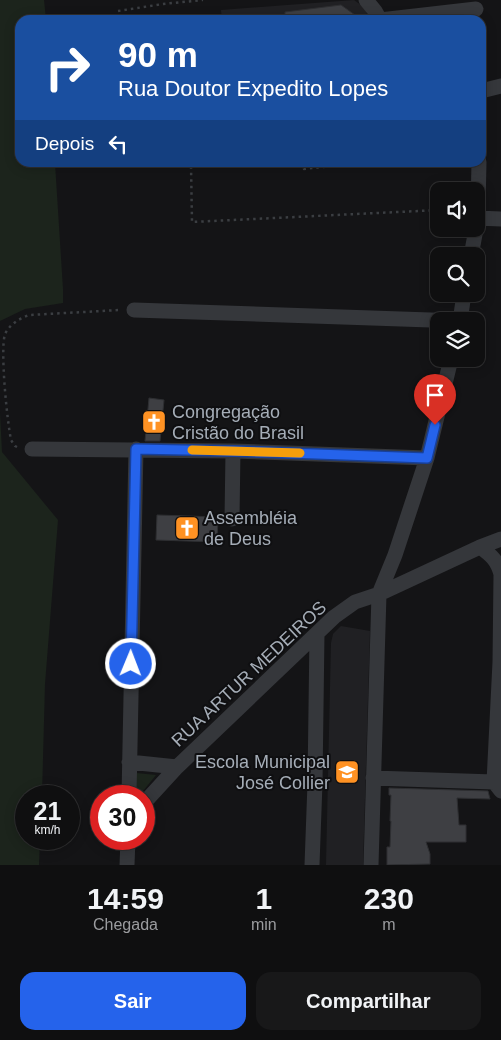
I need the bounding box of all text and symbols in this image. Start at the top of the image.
icon: right [35,35,100,100]
text: 90 m [118,35,198,74]
text: Rua Doutor Expedito Lopes [118,76,388,101]
icon: left [104,130,132,158]
text: Depois [35,133,94,154]
map controls [430,182,485,367]
button: sound [430,182,485,237]
button: search [430,247,485,302]
button: layers [430,312,485,367]
pin [414,374,456,425]
icon: arrive [421,381,449,409]
place label: Congregação Cristão do Brasil [172,402,304,443]
church icon: Congregação Cristão do Brasil [141,409,167,435]
place label: Assembléia de Deus [204,508,298,549]
church icon: Assembléia de Deus [174,515,200,541]
street label: RUA ARTUR MEDEIROS [168,597,330,751]
position arrow [104,637,156,689]
place label: Escola Municipal José Collier [195,752,330,793]
school or university icon: Escola Municipal José Collier [334,759,360,785]
speed limit sign: 30 [90,785,155,850]
text: 21 [34,797,61,825]
text: km/h [34,823,61,837]
text: 14:59 [87,882,164,915]
text: 1 [255,882,272,915]
text: 230 [364,882,414,915]
text: Chegada [93,916,158,933]
text: min [251,916,277,933]
text: m [382,916,395,933]
button: Sair [20,972,246,1030]
button: Compartilhar [256,972,481,1030]

